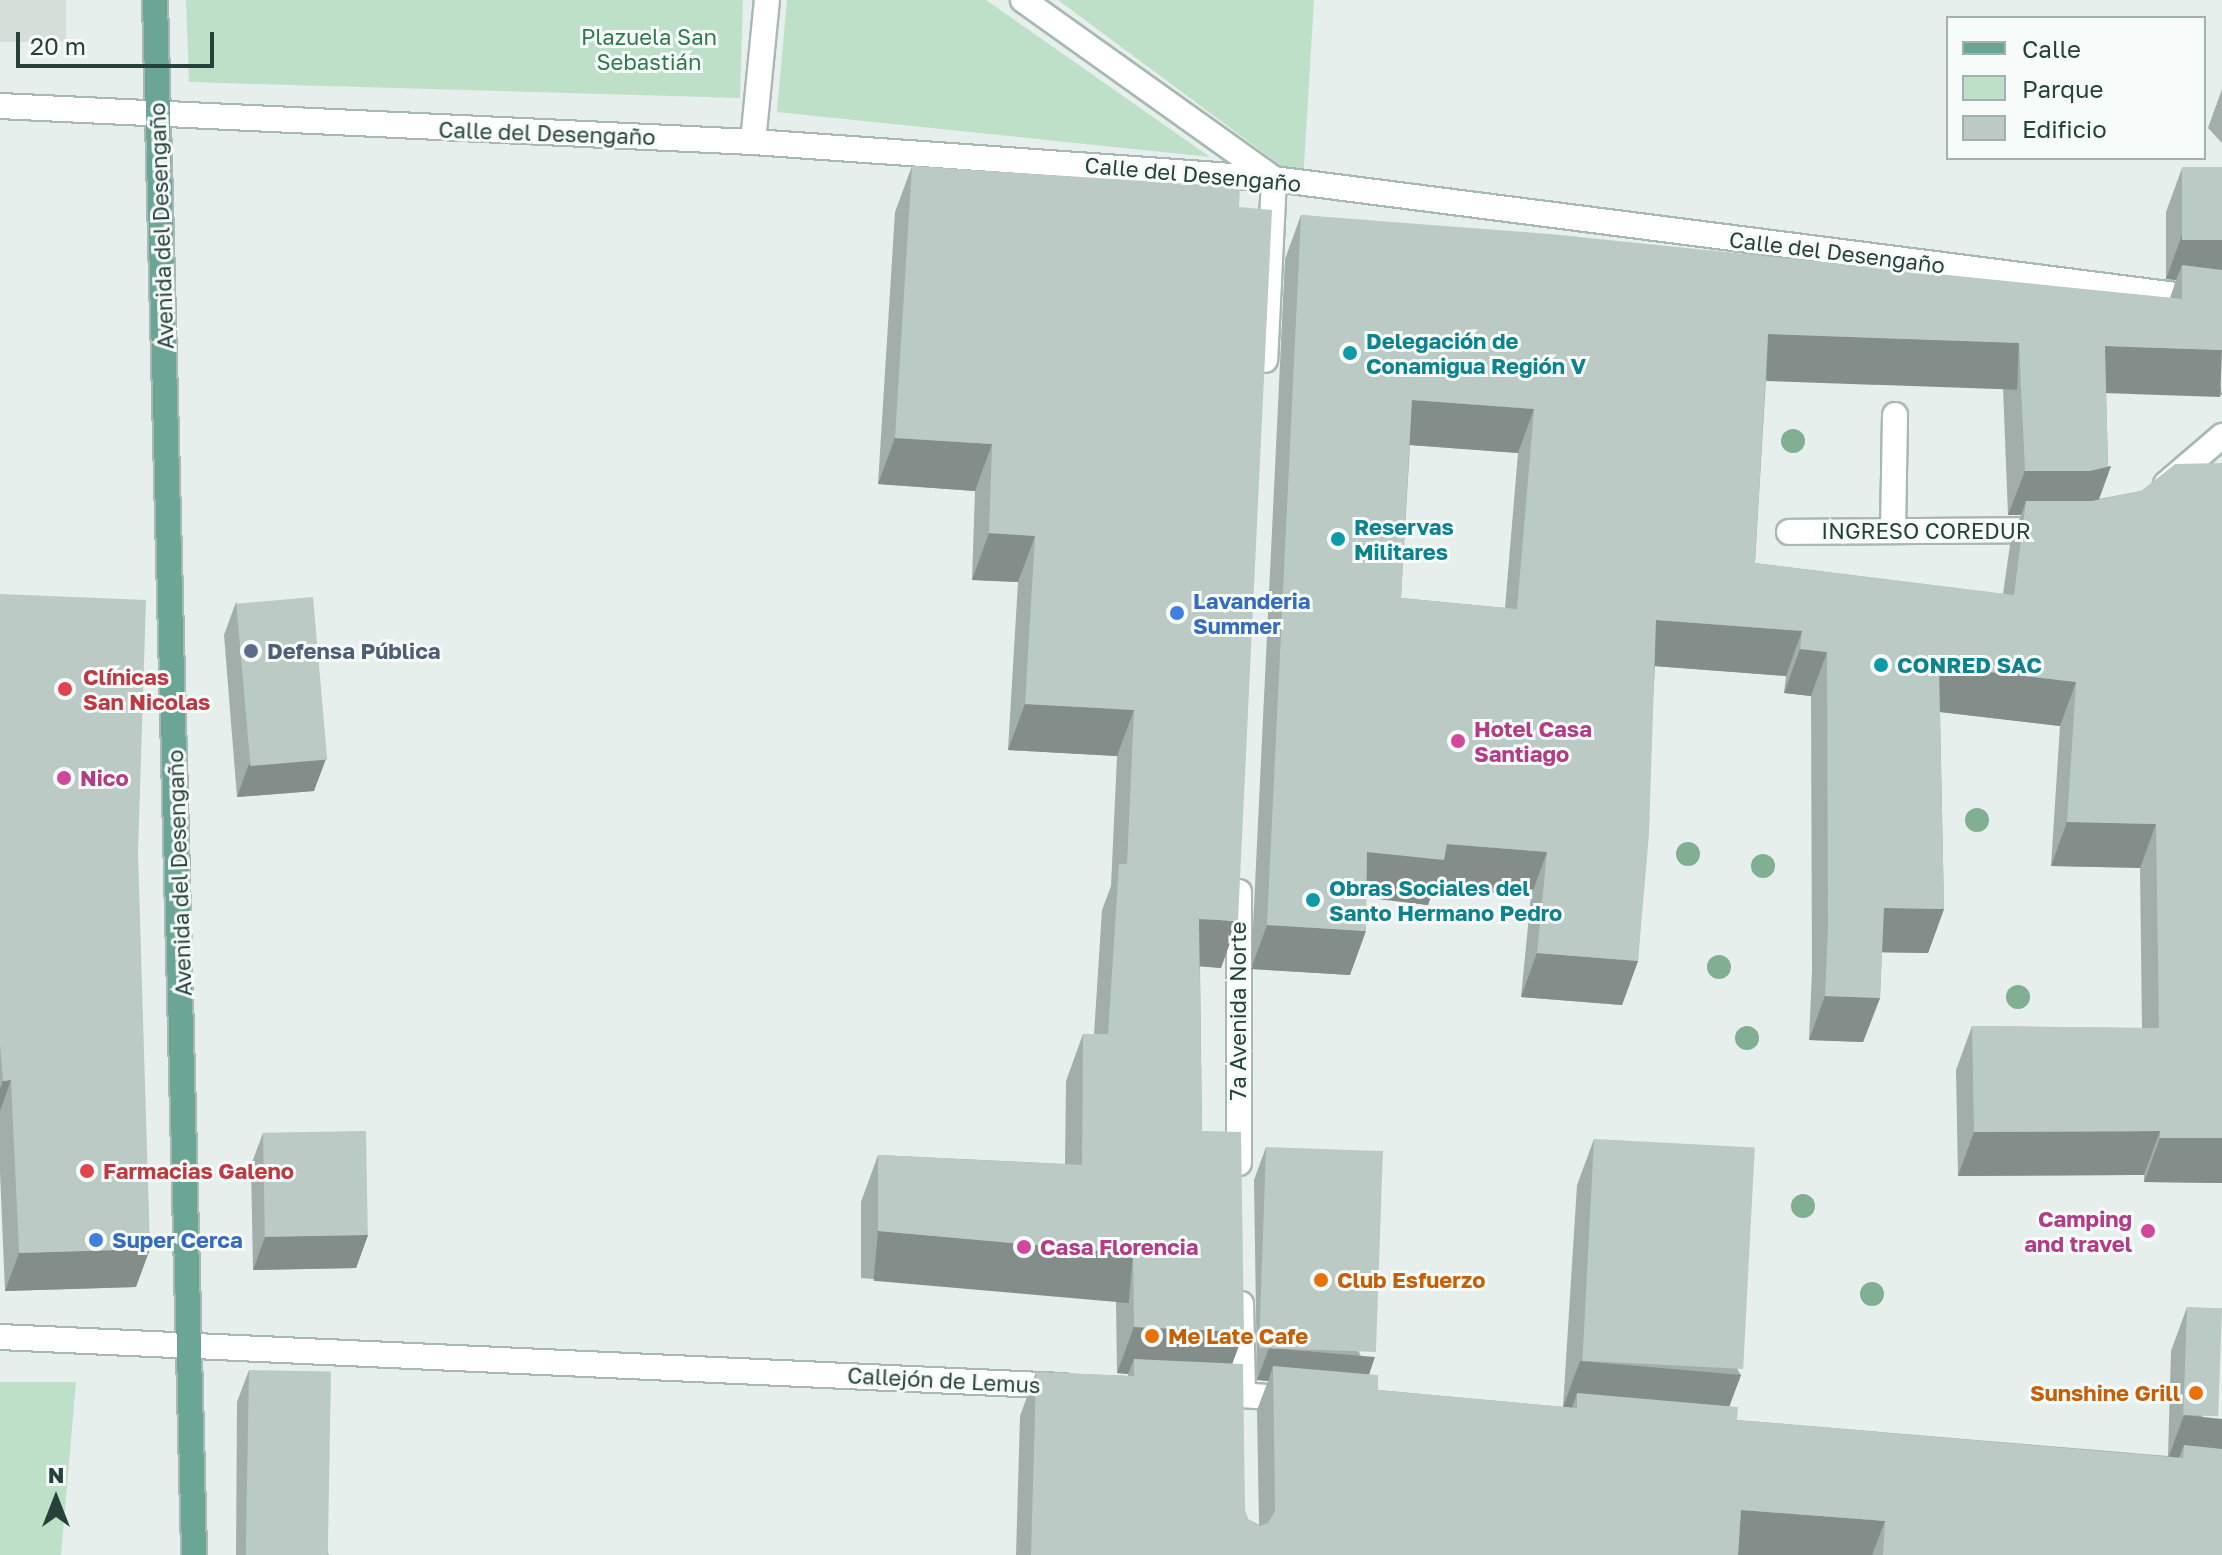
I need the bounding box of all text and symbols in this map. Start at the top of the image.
scale bar [20,16,218,66]
legend [1946,16,2206,160]
park label: Plazuela San Sebastián [581,23,717,74]
text: 20 m [30,31,86,60]
text: Calle [2022,34,2081,63]
text: Parque [2022,74,2103,103]
street label: Avenida del Desengaño [144,102,178,350]
text: Edificio [2022,114,2107,143]
street label: Calle del Desengaño [438,116,656,150]
street label: Calle del Desengaño [1084,151,1302,197]
street label: Calle del Desengaño [1728,226,1946,278]
place label: Delegación de Conamigua Región V [1366,327,1586,378]
marker: Delegación de Conamigua Región V [1341,344,1359,362]
place label: Reservas Militares [1354,513,1454,564]
street label: INGRESO COREDUR [1821,518,2031,544]
marker: Reservas Militares [1329,530,1347,548]
place label: Lavanderia Summer [1193,587,1311,638]
marker: Lavanderia Summer [1168,604,1186,622]
place label: Defensa Pública [267,638,441,664]
marker: Defensa Pública [242,642,260,660]
place label: CONRED SAC [1897,652,2042,678]
marker: CONRED SAC [1872,656,1890,674]
place label: Clínicas San Nicolas [83,663,210,714]
marker: Clínicas San Nicolas [54,678,76,700]
place label: Hotel Casa Santiago [1474,715,1592,766]
marker: Hotel Casa Santiago [1449,732,1467,750]
street label: Avenida del Desengaño [162,749,196,997]
place label: Nico [80,765,129,791]
marker: Nico [55,769,73,787]
place label: Obras Sociales del Santo Hermano Pedro [1329,874,1562,926]
marker: Obras Sociales del Santo Hermano Pedro [1304,891,1322,909]
street label: 7a Avenida Norte [1225,921,1251,1101]
place label: Farmacias Galeno [103,1158,294,1184]
marker: Farmacias Galeno [78,1162,96,1180]
place label: Camping and travel [2024,1205,2132,1256]
marker: Camping and travel [2139,1222,2157,1240]
place label: Super Cerca [112,1227,243,1253]
marker: Super Cerca [87,1231,105,1249]
place label: Casa Florencia [1040,1234,1198,1260]
marker: Casa Florencia [1015,1238,1033,1256]
place label: Club Esfuerzo [1337,1267,1485,1293]
marker: Club Esfuerzo [1312,1271,1330,1289]
place label: Me Late Cafe [1168,1323,1308,1349]
marker: Me Late Cafe [1143,1327,1161,1345]
street label: Callejón de Lemus [847,1362,1041,1398]
place label: Sunshine Grill [2030,1380,2180,1406]
marker: Sunshine Grill [2187,1384,2205,1402]
north arrow [16,1459,96,1539]
text: N [48,1461,64,1488]

